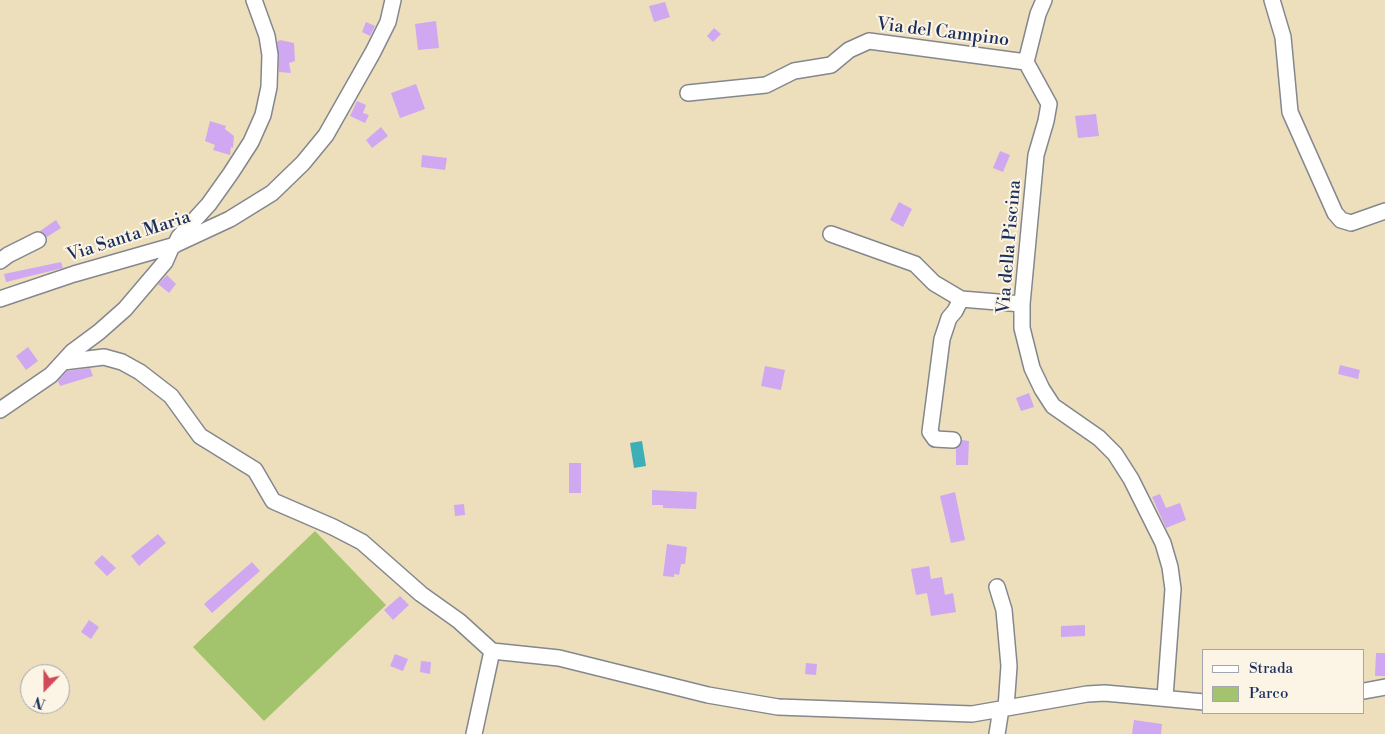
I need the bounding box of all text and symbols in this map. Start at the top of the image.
street label: Via del Campino [876,14,1010,52]
street label: Via della Piscina [993,179,1027,315]
street label: Via Santa Maria [65,207,193,267]
legend [1202,649,1365,714]
text: Strada [1249,659,1293,678]
north arrow [20,664,70,714]
text: Parco [1249,684,1288,703]
text: N [31,692,48,712]

